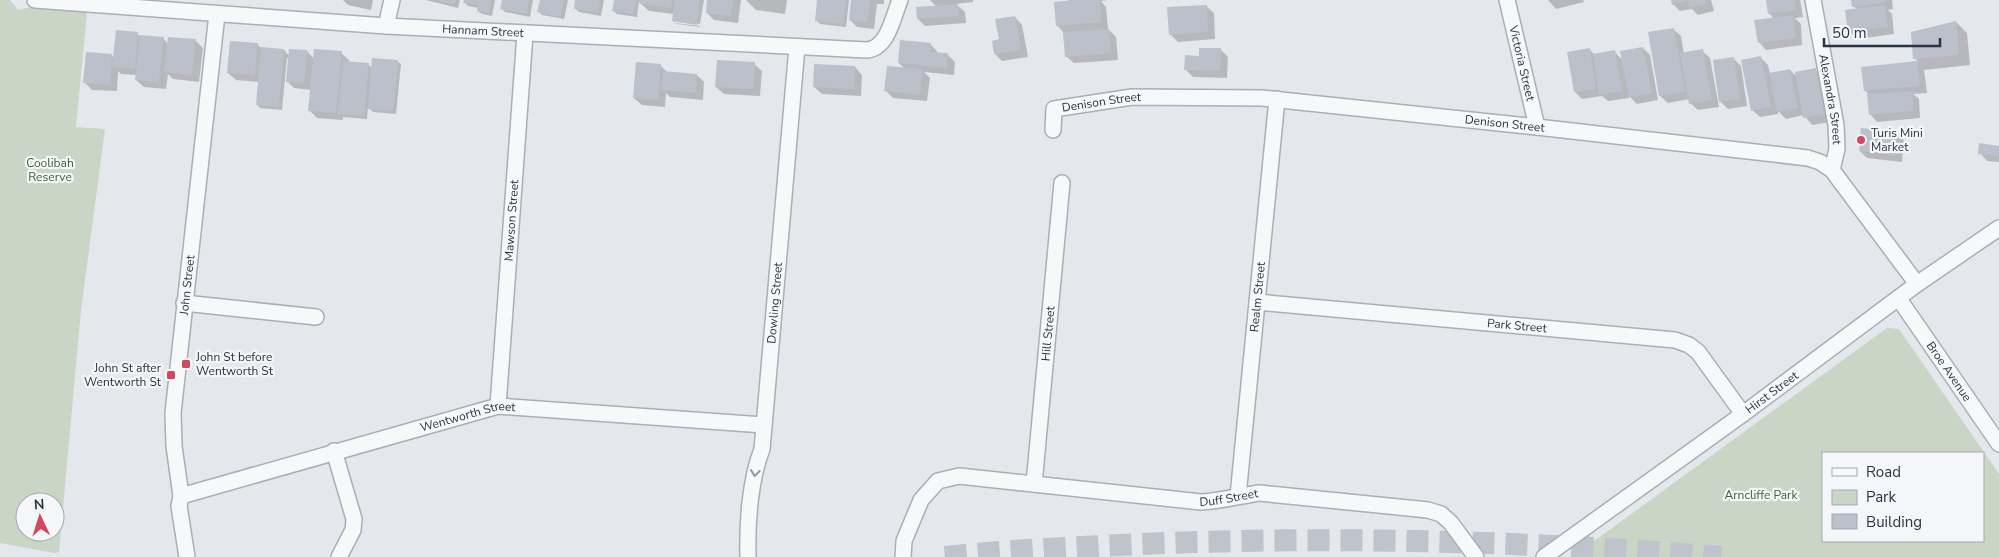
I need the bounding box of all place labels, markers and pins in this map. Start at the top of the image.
place label: Turis Mini Market [1871,125,1923,155]
marker: Turis Mini Market [1855,134,1867,146]
place label: John St before Wentworth St [195,349,274,379]
marker: John St before Wentworth St [180,358,192,370]
place label: John St after Wentworth St [84,360,162,390]
marker: John St after Wentworth St [165,369,177,381]

